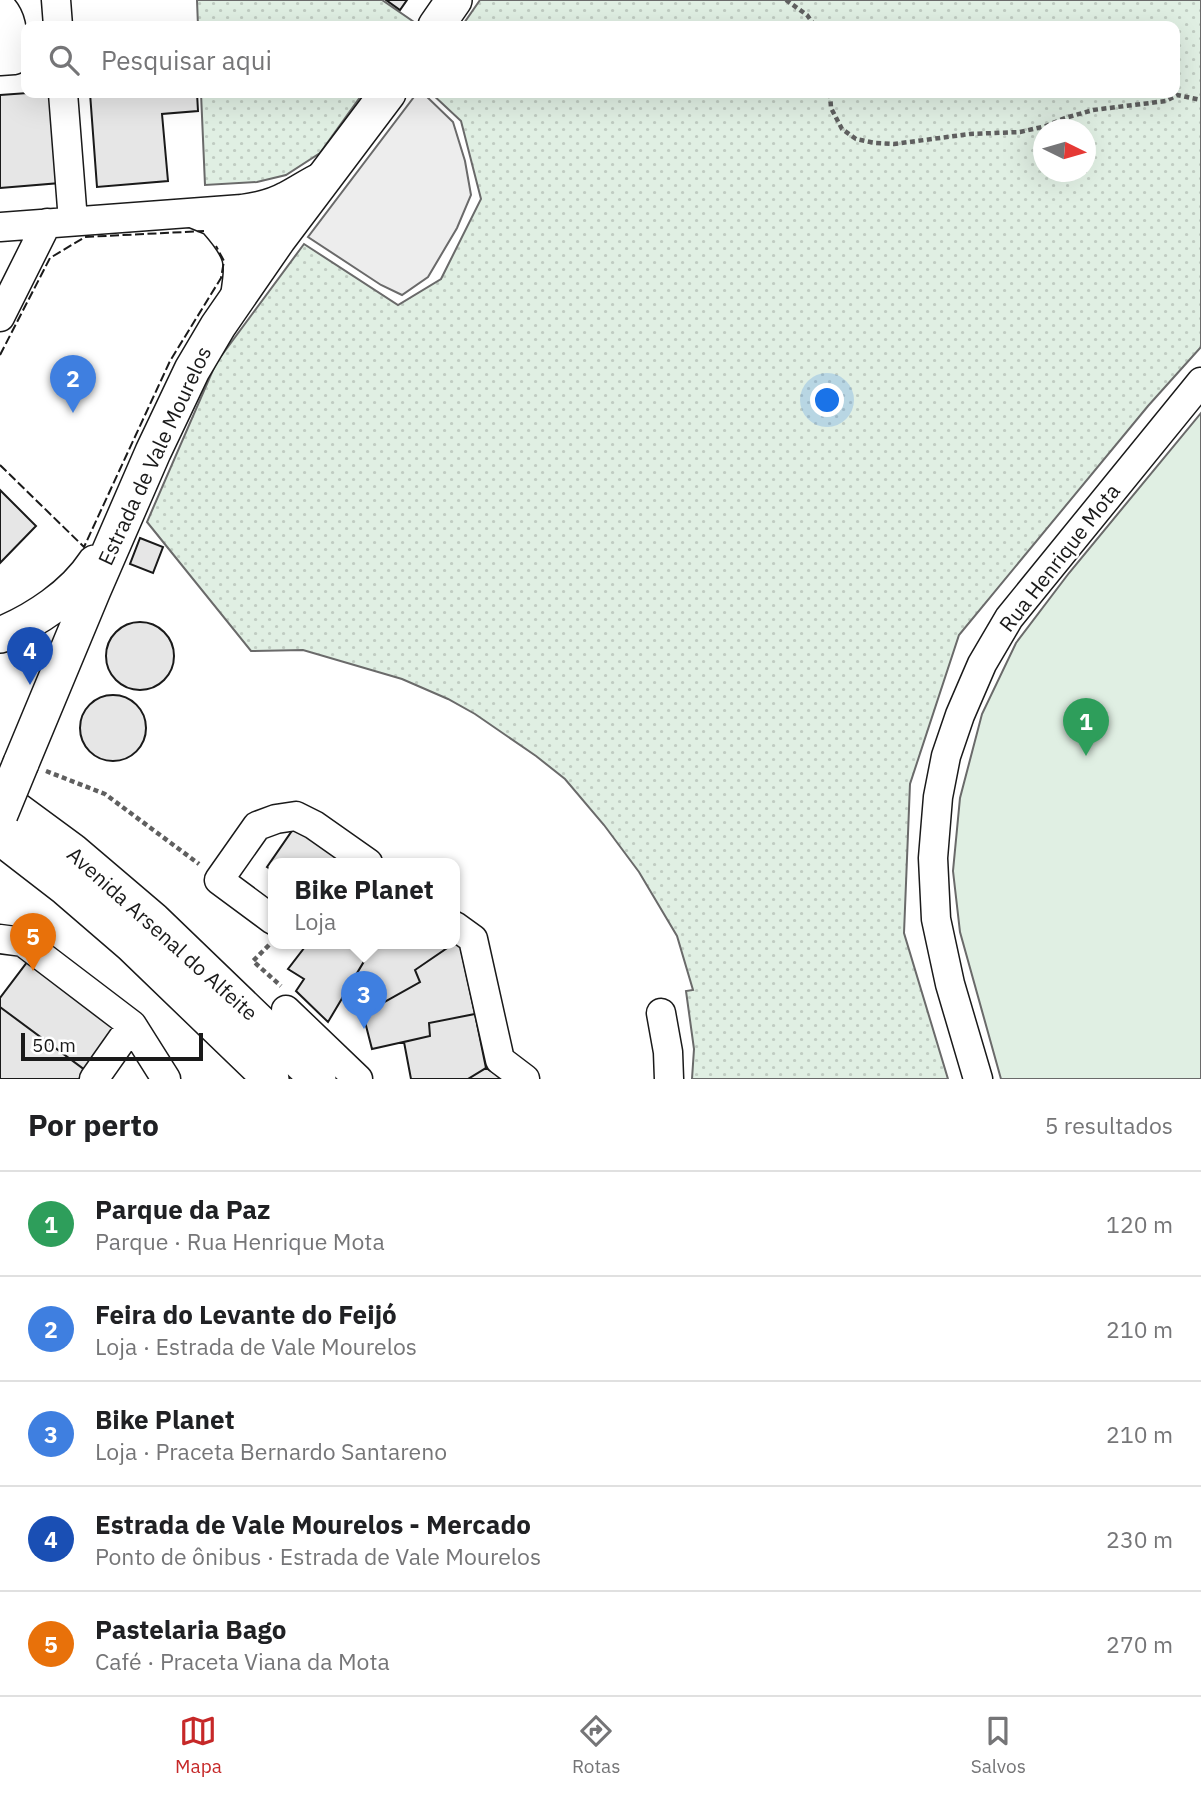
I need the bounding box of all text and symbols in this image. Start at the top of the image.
search box [21,21,1180,98]
icon: search [45,41,83,79]
text: Pesquisar aqui [101,43,272,77]
north arrow [1033,119,1096,182]
street label: Estrada de Vale Mourelos [91,341,217,570]
pin: 2 [50,355,96,413]
your location [810,383,844,417]
street label: Rua Henrique Mota [993,478,1126,637]
pin: 4 [7,627,53,685]
pin: 1 [1063,698,1109,756]
street label: Avenida Arsenal do Alfeite [61,840,264,1026]
popup [268,858,460,949]
text: Bike Planet [294,872,434,906]
text: Loja [294,906,336,936]
pin: 5 [10,913,56,971]
pin: 3 [341,971,387,1029]
scale bar [21,1030,203,1062]
text: 50 m [32,1033,76,1057]
text: Por perto [28,1105,159,1144]
text: 5 resultados [1045,1110,1173,1140]
text: Parque da Paz [95,1192,271,1226]
text: 1 [44,1209,58,1239]
text: 120 m [1106,1209,1173,1239]
text: Parque · Rua Henrique Mota [95,1226,385,1256]
text: Feira do Levante do Feijó [95,1297,397,1331]
text: 2 [44,1314,58,1344]
text: 210 m [1106,1314,1173,1344]
text: Loja · Estrada de Vale Mourelos [95,1331,417,1361]
text: Bike Planet [95,1402,235,1436]
text: 3 [44,1419,58,1449]
text: 210 m [1106,1419,1173,1449]
text: Loja · Praceta Bernardo Santareno [95,1436,447,1466]
text: Estrada de Vale Mourelos - Mercado [95,1507,531,1541]
text: 4 [44,1524,58,1554]
text: 230 m [1106,1524,1173,1554]
text: Ponto de ônibus · Estrada de Vale Mourelos [95,1541,541,1571]
text: Pastelaria Bago [95,1612,286,1646]
text: 5 [44,1629,58,1659]
text: 270 m [1106,1629,1173,1659]
text: Café · Praceta Viana da Mota [95,1646,390,1676]
tab: Mapa [175,1712,222,1778]
tab: Rotas [572,1712,621,1778]
tab: Salvos [971,1712,1026,1778]

